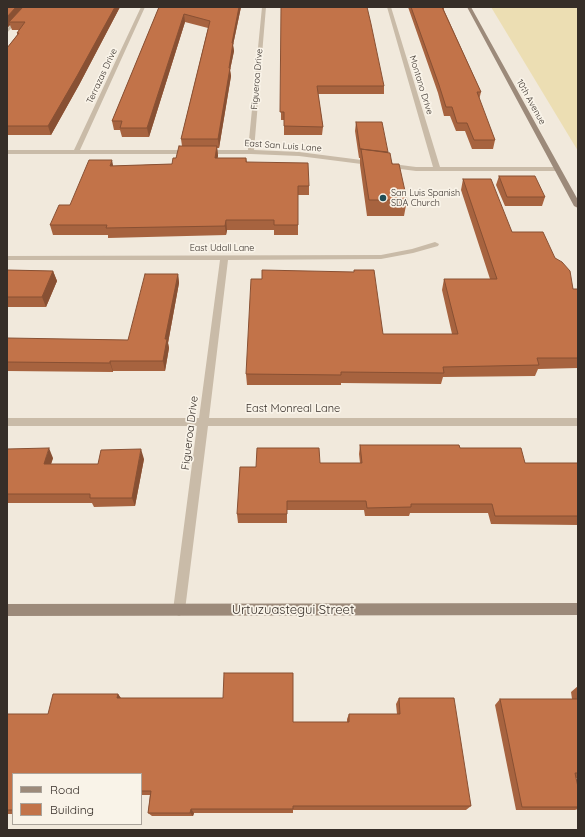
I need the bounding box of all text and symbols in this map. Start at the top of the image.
street label: Terrazas Drive [84,47,120,105]
street label: Figueroa Drive [249,48,265,110]
street label: Montano Drive [407,54,435,116]
street label: 10th Avenue [514,77,548,127]
street label: East San Luis Lane [244,138,322,154]
place label: San Luis Spanish SDA Church [391,188,460,209]
marker: San Luis Spanish SDA Church [378,193,388,203]
street label: East Udall Lane [190,243,254,253]
street label: Figueroa Drive [179,395,201,471]
street label: East Monreal Lane [246,402,340,416]
street label: Urtuzuastegui Street [232,602,354,618]
legend [12,773,142,825]
text: Road [50,782,80,797]
text: Building [50,802,94,817]

